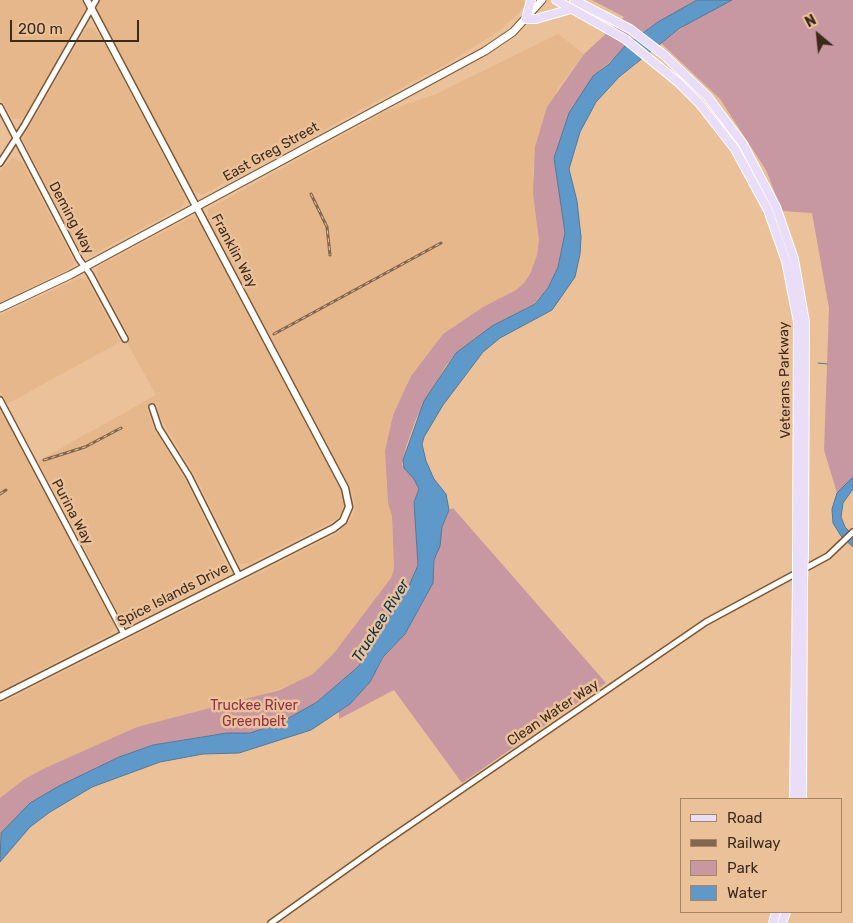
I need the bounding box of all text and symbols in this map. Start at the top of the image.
scale bar [12,10,141,42]
north arrow [793,10,843,60]
text: N [802,11,819,31]
text: 200 m [18,20,63,38]
street label: East Greg Street [220,119,322,185]
street label: Deming Way [45,179,97,257]
street label: Franklin Way [207,211,261,291]
street label: Veterans Parkway [776,321,794,439]
street label: Purina Way [48,476,96,548]
street label: Spice Islands Drive [115,560,231,630]
water label: Truckee River [348,576,414,666]
street label: Clean Water Way [504,676,602,750]
park label: Truckee River Greenbelt [210,698,298,730]
legend [680,798,843,913]
text: Road [727,809,763,827]
text: Railway [727,834,781,852]
text: Park [727,859,758,877]
text: Water [727,884,767,902]

